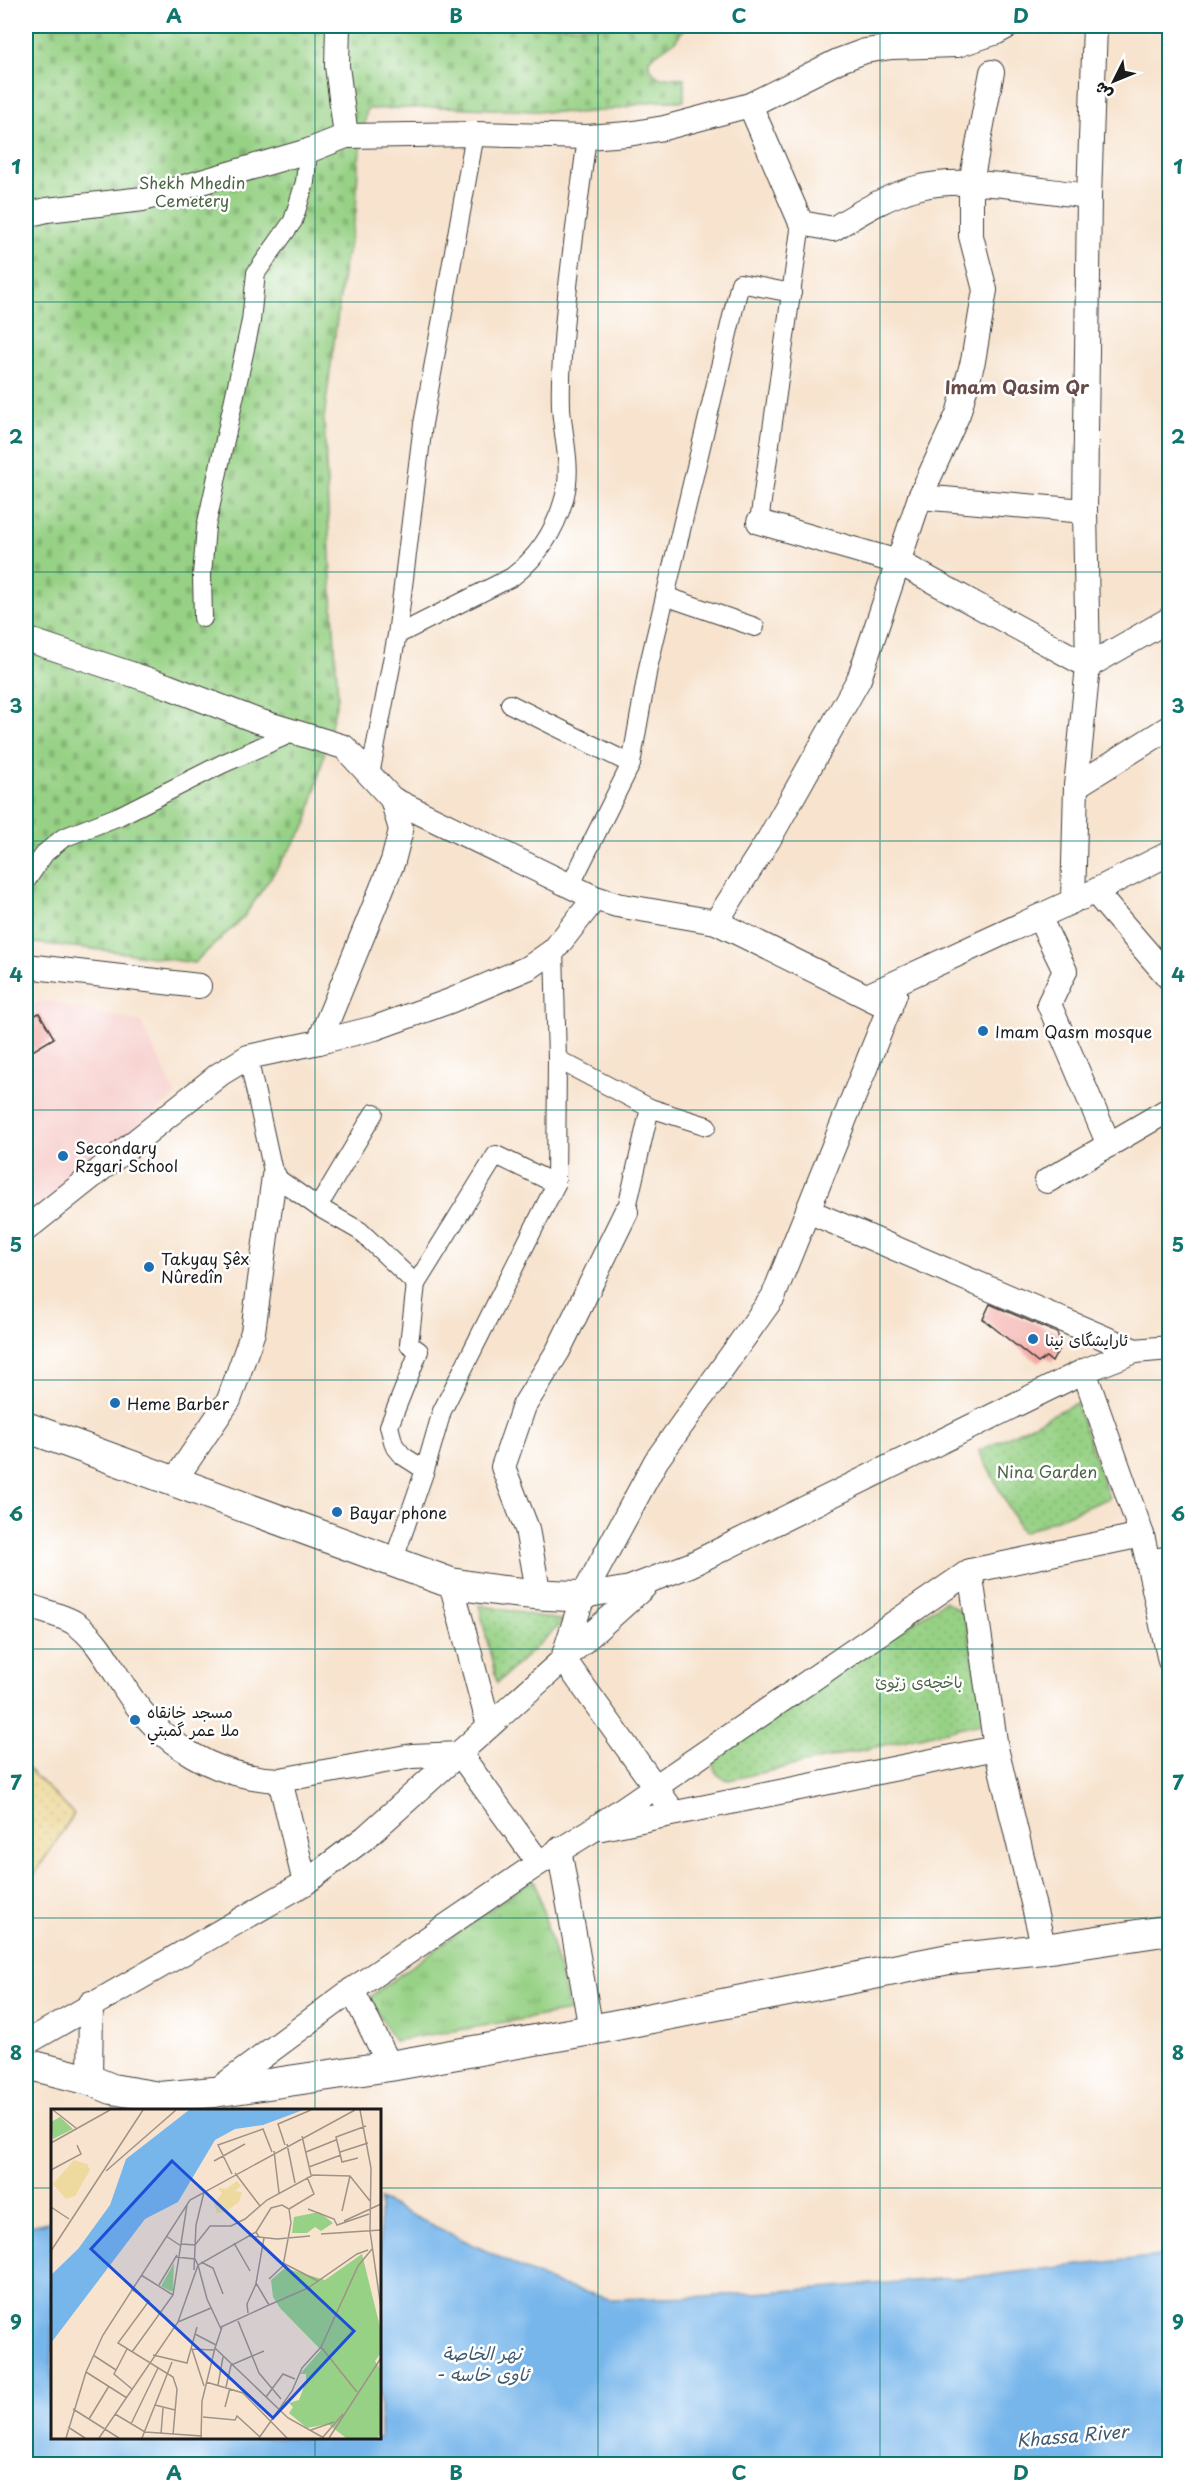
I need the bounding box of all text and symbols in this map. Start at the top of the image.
text: A [166,0,182,30]
text: B [449,0,463,30]
text: C [731,0,747,30]
text: D [1013,0,1029,30]
north arrow [1084,51,1144,111]
text: ش [1088,77,1117,107]
text: 1 [11,151,21,181]
text: 1 [1173,151,1183,181]
park label: Shekh Mhedin Cemetery [139,170,245,212]
district label: Imam Qasim Qr [945,373,1090,400]
text: 2 [9,421,23,451]
text: 2 [1171,421,1185,451]
text: 3 [9,690,23,720]
text: 3 [1171,690,1185,720]
text: 4 [9,959,23,989]
text: 4 [1171,959,1185,989]
place label: Imam Qasm mosque [995,1019,1152,1043]
marker: Imam Qasm mosque [976,1024,990,1038]
place label: Secondary Rzgari School [75,1135,178,1177]
marker: Secondary Rzgari School [56,1149,70,1163]
text: 5 [10,1229,22,1259]
text: 5 [1172,1229,1184,1259]
place label: Takyay Şêx Nûredîn [161,1246,249,1288]
marker: Takyay Şêx Nûredîn [142,1260,156,1274]
place label: ئارایشگای نینا [1045,1327,1128,1351]
marker: ئارایشگای نینا [1026,1332,1040,1346]
place label: Heme Barber [127,1391,230,1415]
marker: Heme Barber [108,1396,122,1410]
park label: Nina Garden [997,1459,1097,1483]
text: 6 [9,1498,23,1528]
text: 6 [1171,1498,1185,1528]
place label: Bayar phone [349,1500,447,1524]
marker: Bayar phone [330,1505,344,1519]
park label: باخچەی زێوێ [875,1669,963,1693]
place label: مسجد خانقاه ملا عمر گمبتي [147,1699,239,1745]
marker: مسجد خانقاه ملا عمر گمبتي [128,1713,142,1727]
text: 7 [10,1767,22,1797]
text: 7 [1172,1767,1184,1797]
text: 8 [10,2037,22,2067]
text: 8 [1172,2037,1184,2067]
inset map [51,2109,381,2439]
text: 9 [10,2306,22,2336]
text: 9 [1172,2306,1184,2336]
water label: نهر الخاصة - ئاوی خاسە [435,2339,532,2387]
water label: Khassa River [1015,2416,1132,2453]
text: A [166,2457,182,2487]
text: B [449,2457,463,2487]
text: C [731,2457,747,2487]
text: D [1013,2457,1029,2487]

